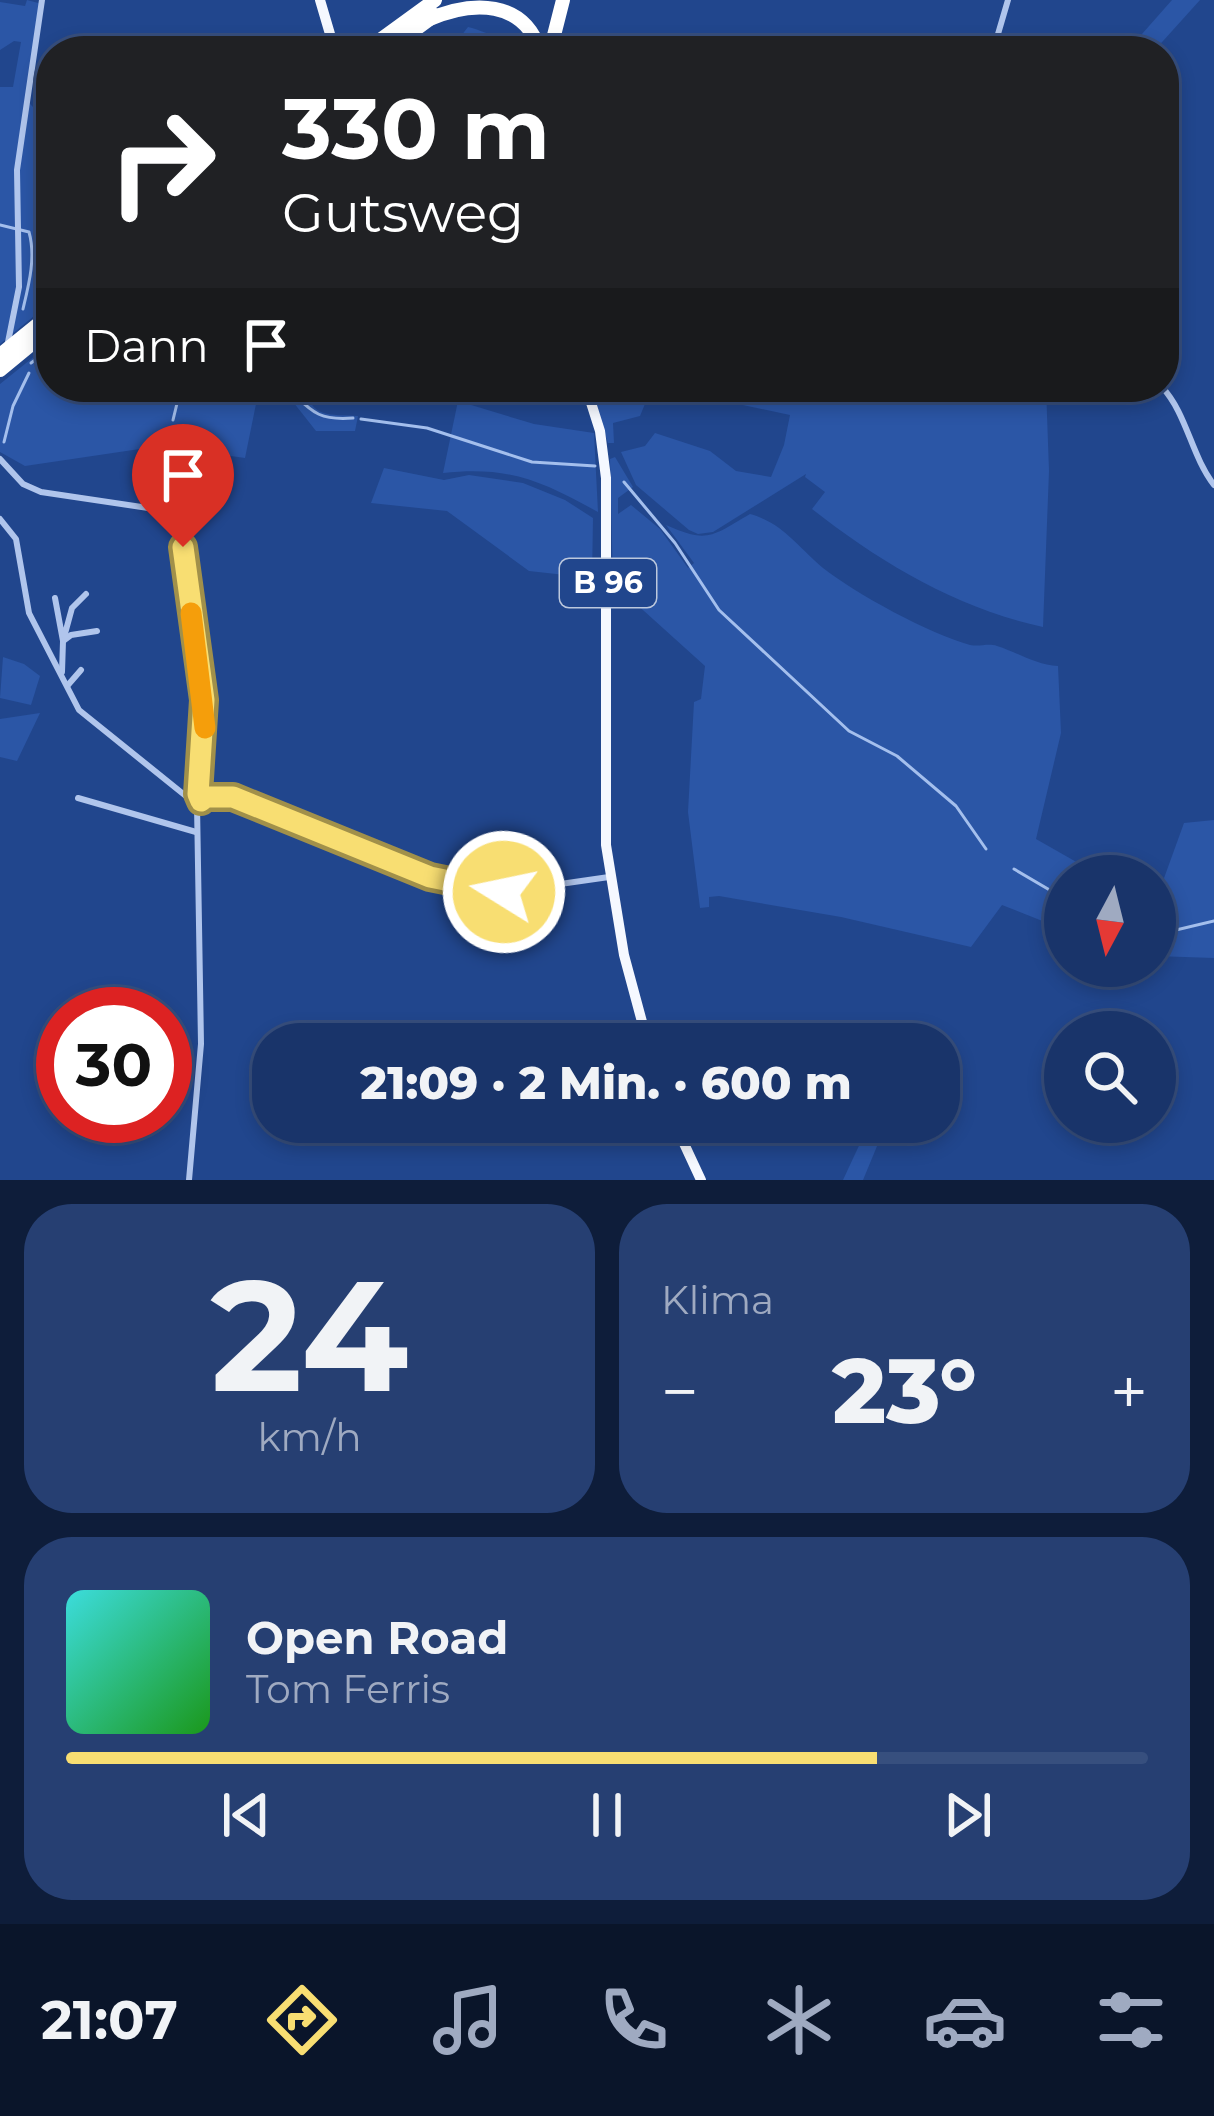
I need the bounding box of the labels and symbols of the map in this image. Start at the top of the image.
pin [132,424,234,547]
road number: B 96 [560,559,656,607]
position arrow [441,829,567,955]
north arrow [1044,855,1176,987]
speed limit sign: 30 [36,987,192,1143]

